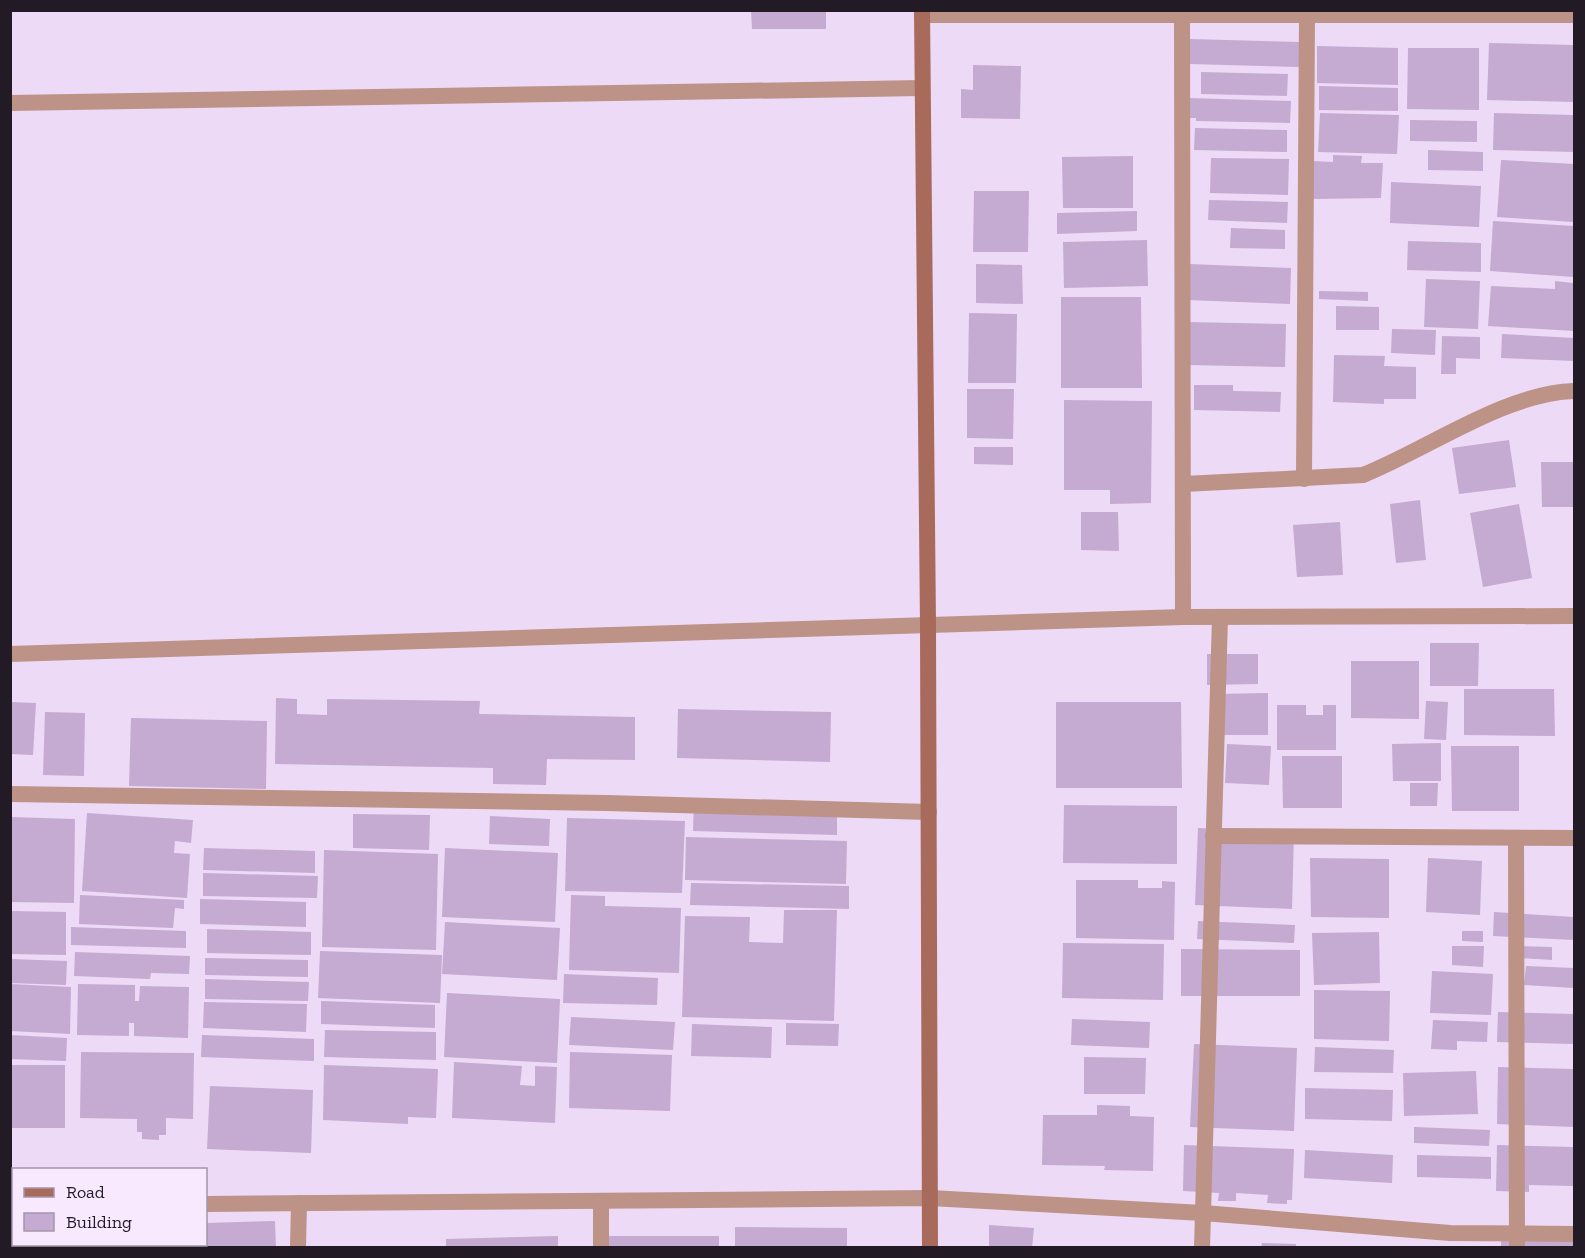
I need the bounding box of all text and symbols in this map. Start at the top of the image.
legend [12,1168,207,1246]
text: Road [66,1181,105,1203]
text: Building [66,1211,132,1233]

